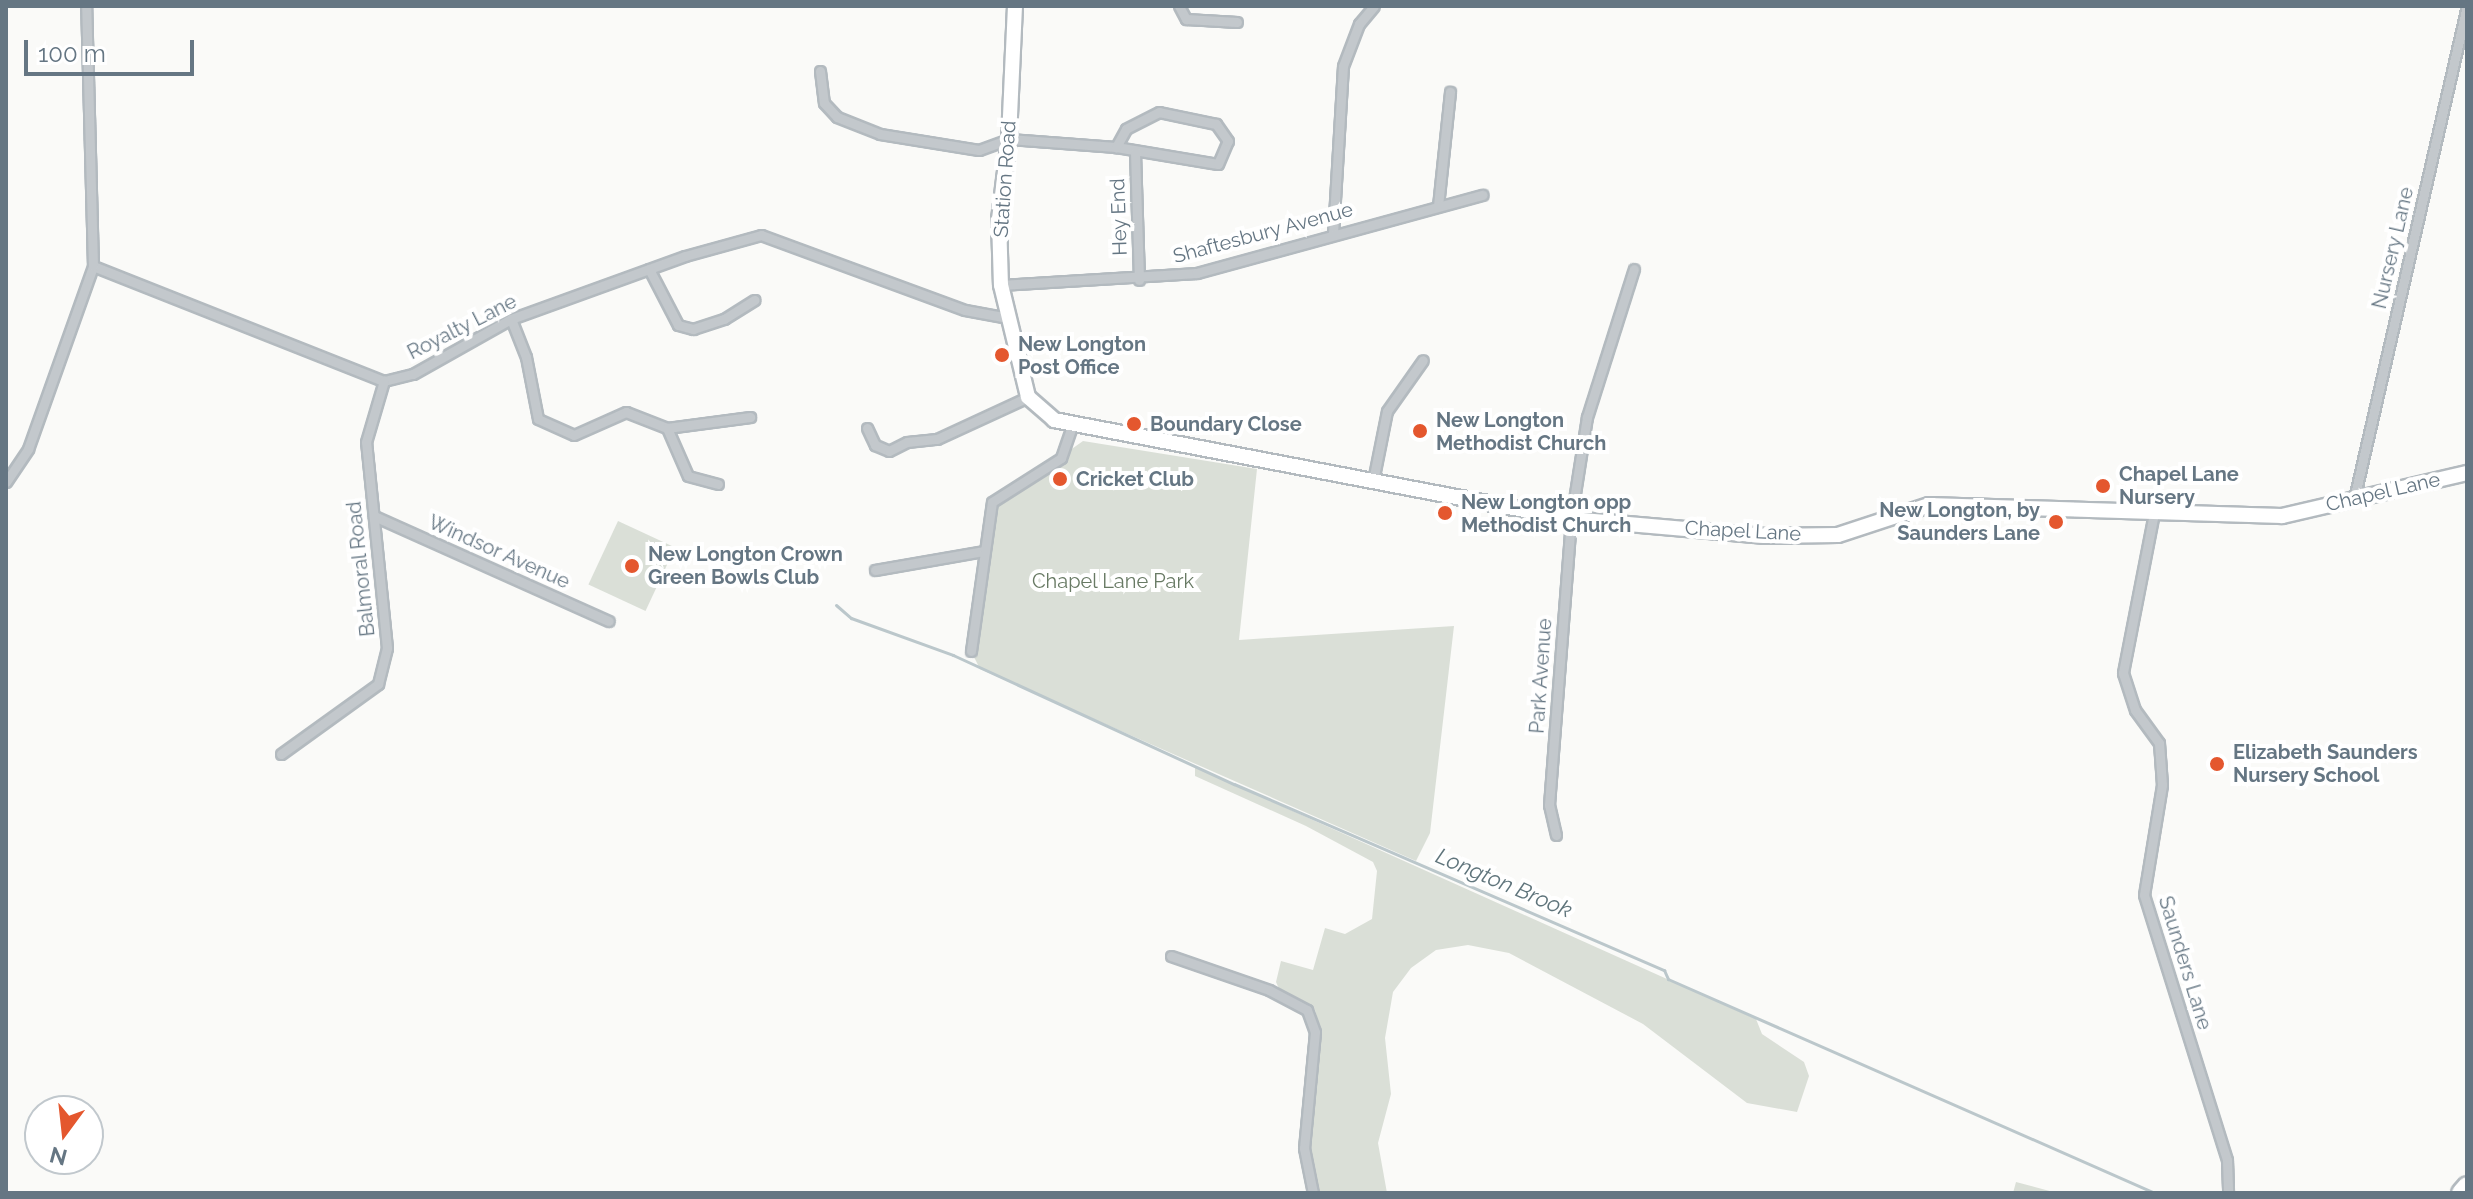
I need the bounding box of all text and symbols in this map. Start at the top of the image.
scale bar [28,24,198,74]
text: 100 m [38,39,106,68]
street label: Station Road [989,120,1021,238]
street label: Hey End [1106,178,1132,256]
street label: Nursery Lane [2367,185,2419,311]
street label: Shaftesbury Avenue [1170,197,1356,269]
street label: Royalty Lane [403,289,521,365]
place label: New Longton Post Office [1018,332,1147,379]
marker: New Longton Post Office [993,346,1011,364]
place label: New Longton Methodist Church [1436,408,1606,455]
place label: Boundary Close [1150,412,1302,436]
marker: Boundary Close [1125,415,1143,433]
marker: New Longton Methodist Church [1411,422,1429,440]
place label: Chapel Lane Nursery [2119,462,2239,509]
place label: Cricket Club [1076,467,1194,491]
street label: Chapel Lane [2323,467,2443,517]
marker: Cricket Club [1051,470,1069,488]
marker: Chapel Lane Nursery [2094,477,2112,495]
place label: New Longton opp Methodist Church [1461,490,1632,537]
place label: New Longton, by Saunders Lane [1879,498,2040,545]
street label: Balmoral Road [342,500,380,638]
marker: New Longton opp Methodist Church [1436,504,1454,522]
street label: Windsor Avenue [424,510,574,594]
marker: New Longton, by Saunders Lane [2047,513,2065,531]
street label: Chapel Lane [1684,516,1802,546]
place label: New Longton Crown Green Bowls Club [648,542,843,589]
marker: New Longton Crown Green Bowls Club [623,557,641,575]
park label: Chapel Lane Park [1032,569,1194,593]
street label: Park Avenue [1525,617,1557,735]
place label: Elizabeth Saunders Nursery School [2233,740,2418,787]
marker: Elizabeth Saunders Nursery School [2208,755,2226,773]
water label: Longton Brook [1432,842,1576,924]
street label: Saunders Lane [2153,893,2217,1033]
north arrow [24,1095,104,1175]
text: N [47,1142,70,1171]

